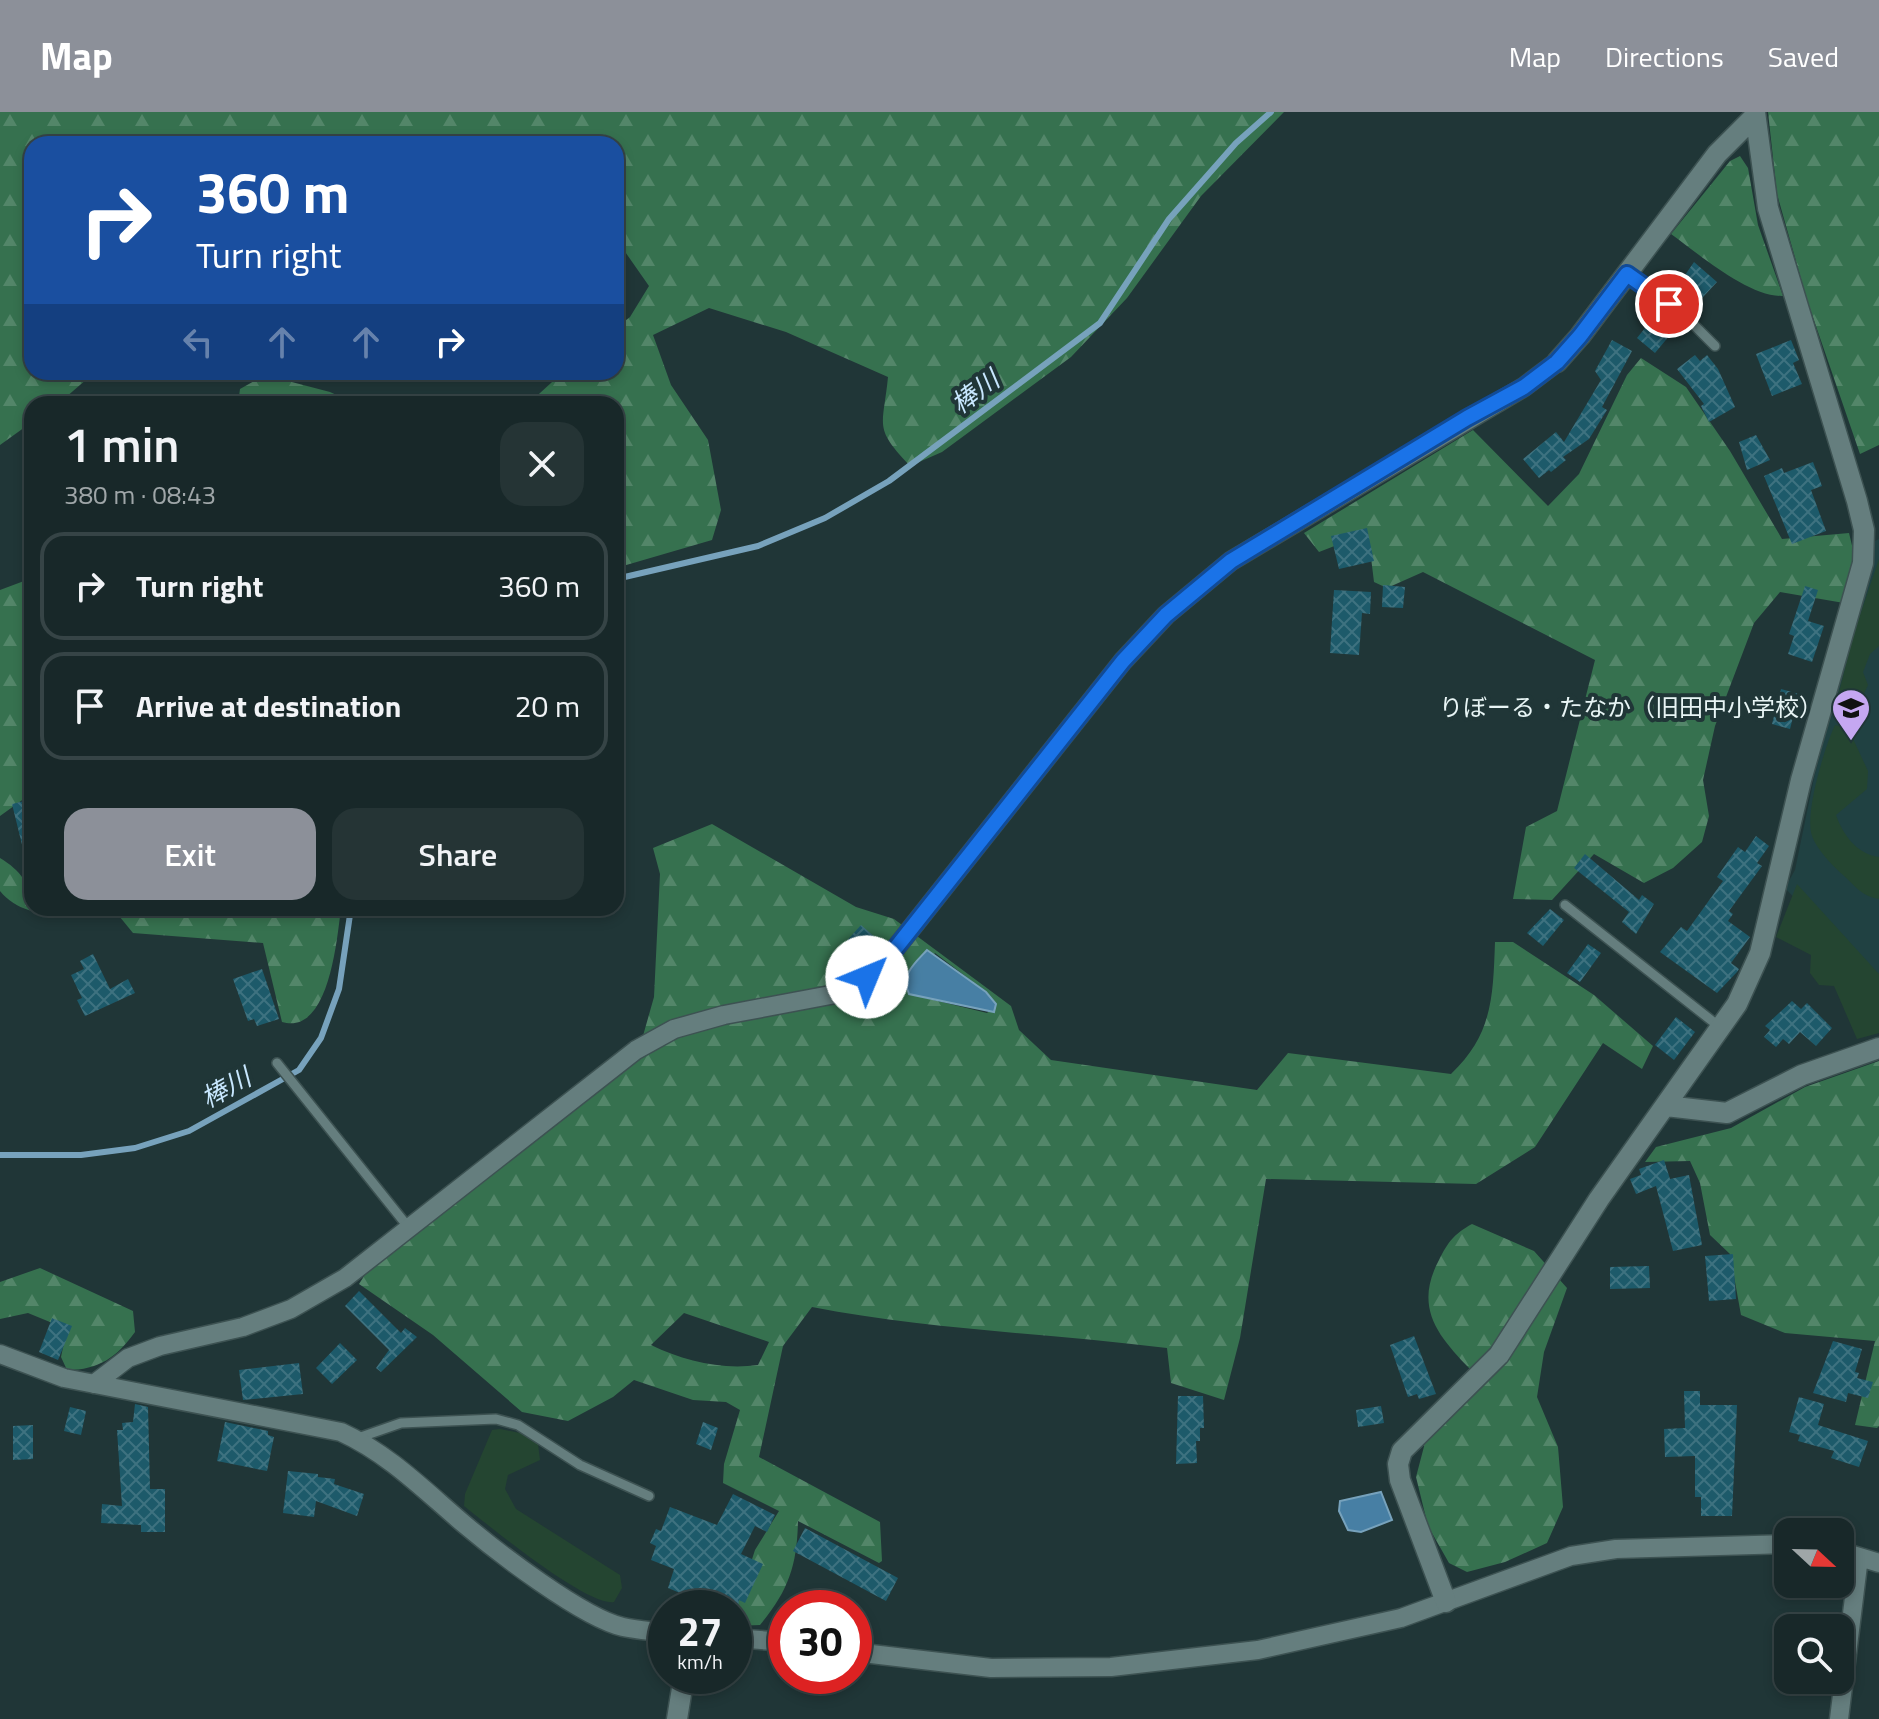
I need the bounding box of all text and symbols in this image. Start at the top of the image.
text: Map [40,27,113,85]
text: Map [1509,35,1561,78]
text: Directions [1605,35,1724,78]
text: Saved [1768,35,1839,78]
text: 360 m [196,150,349,235]
icon: right [64,168,168,272]
text: Turn right [196,227,341,282]
pin [1635,270,1703,338]
icon: arrive [1647,282,1691,326]
icon: left [176,320,220,364]
icon: ahead [260,320,304,364]
icon: ahead [344,320,388,364]
icon: right [428,320,472,364]
water label: 棒川 [942,359,1010,423]
text: 1 min [64,408,179,481]
button: close [500,422,584,506]
text: 380 m · 08:43 [64,475,216,514]
text: Turn right [136,563,264,609]
text: 360 m [498,563,580,609]
icon: right [68,564,112,608]
text: Arrive at destination [136,683,401,729]
text: 20 m [515,683,580,729]
icon: arrive [68,684,112,728]
school or university icon: りぼーる・たなか（旧田中小学校） [1830,687,1872,742]
place label: りぼーる・たなか（旧田中小学校） [1439,689,1823,725]
button: Exit [64,808,316,900]
button: Share [332,808,584,900]
position arrow [825,935,909,1019]
water label: 棒川 [194,1056,261,1117]
north arrow [1774,1518,1854,1598]
map controls [1774,1518,1854,1694]
speed limit sign: 30 [768,1590,872,1694]
text: 27 [678,1601,722,1662]
button: search [1774,1614,1854,1694]
text: km/h [677,1646,723,1677]

